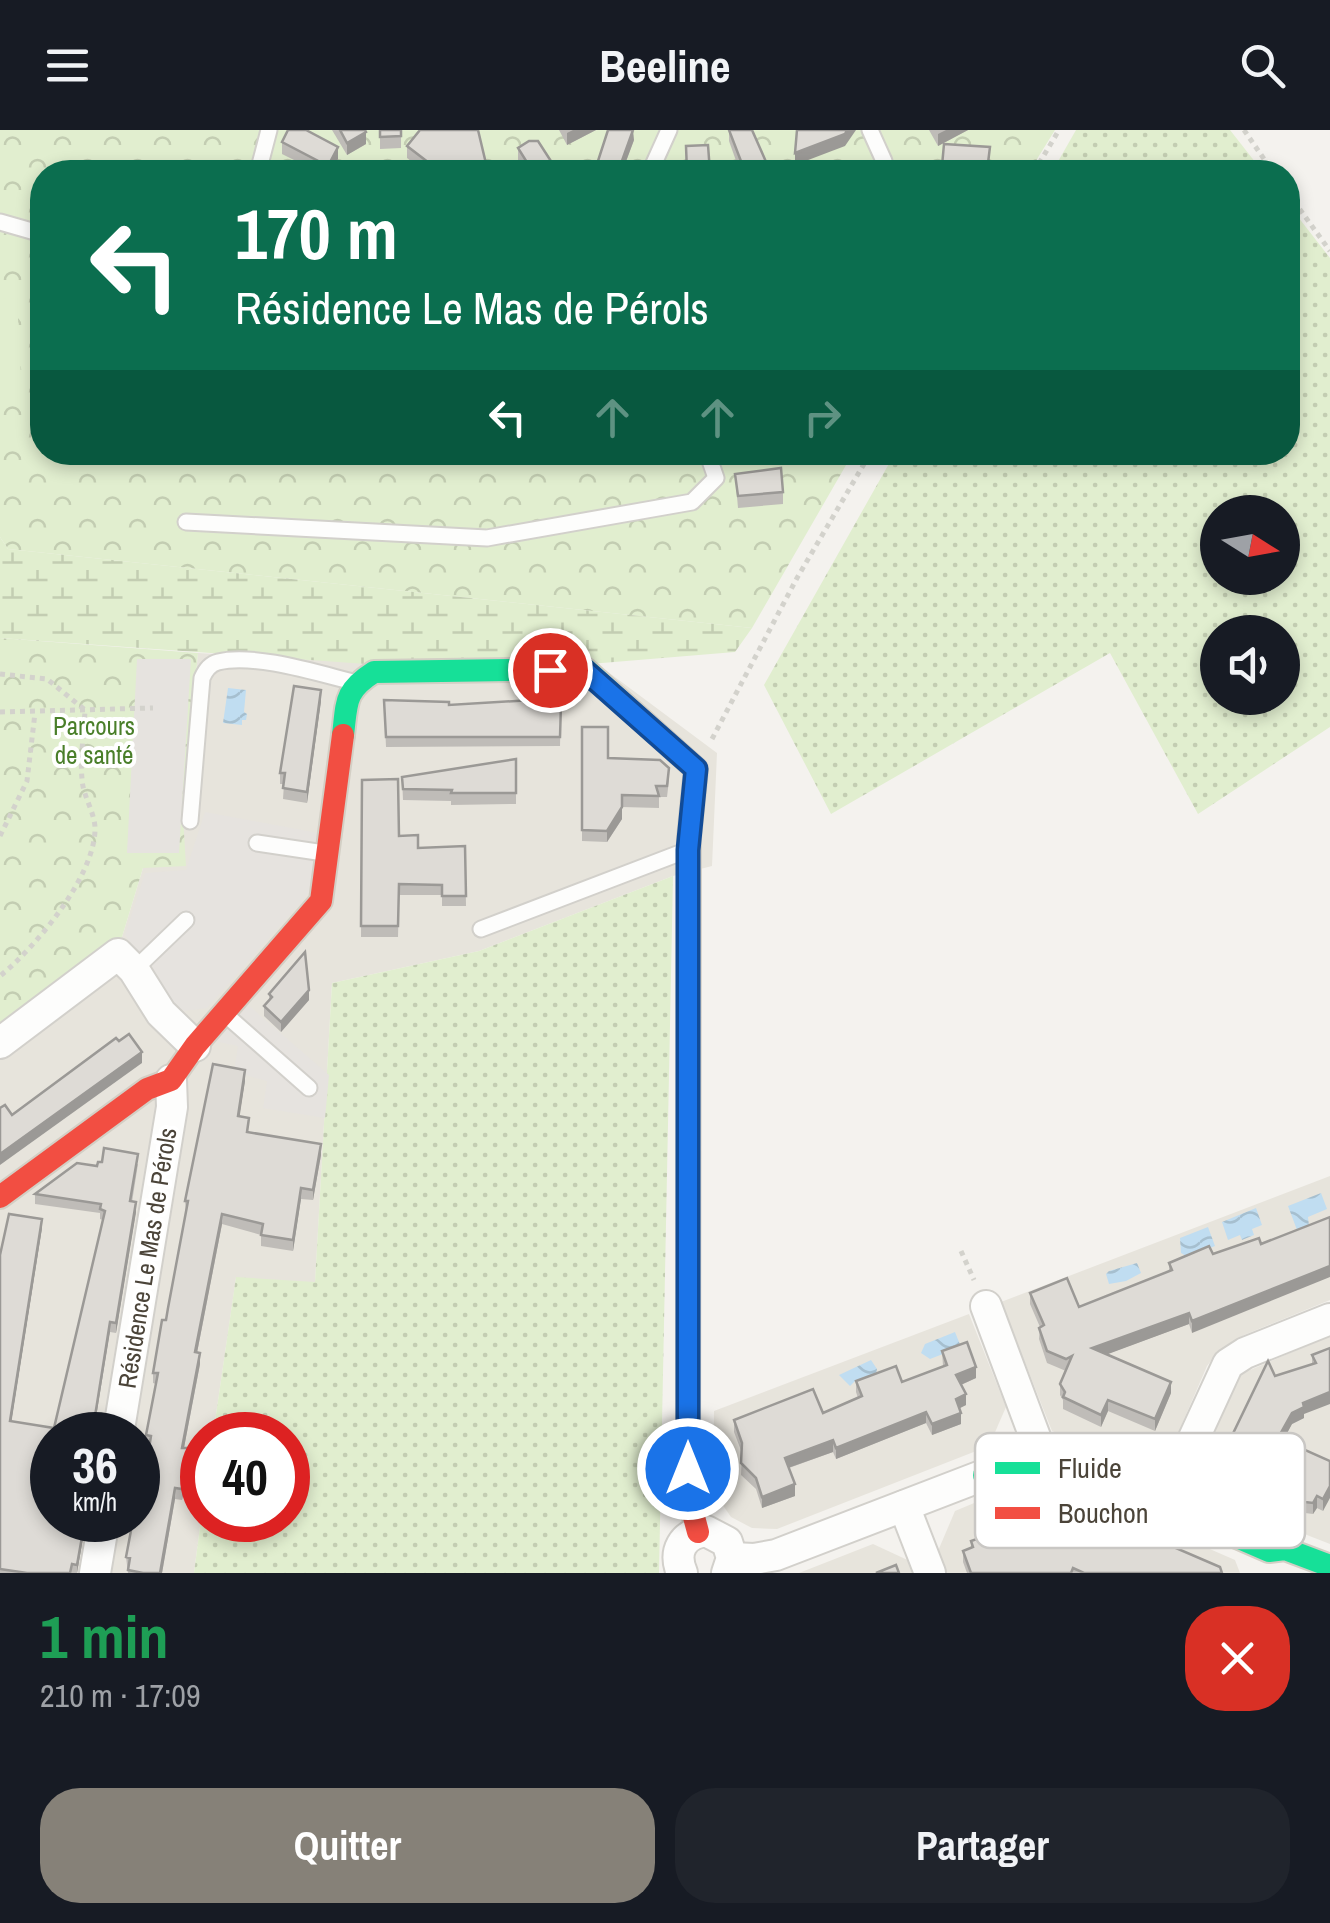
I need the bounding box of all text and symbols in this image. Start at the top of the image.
text: Beeline [599,35,731,96]
icon: menu [40,38,95,93]
icon: search [1235,38,1290,93]
text: 170 m [235,187,398,281]
icon: left [70,200,200,330]
text: Résidence Le Mas de Pérols [235,277,709,338]
icon: left [480,390,535,445]
icon: ahead [585,390,640,445]
icon: ahead [690,390,745,445]
icon: right [795,390,850,445]
north arrow [1200,495,1300,595]
map controls [1200,495,1300,715]
button: sound [1200,615,1300,715]
pin [508,628,593,713]
icon: arrive [523,643,578,698]
park label: Parcours de santé [53,709,135,772]
street label: Résidence Le Mas de Pérols [110,1125,184,1391]
speed limit sign: 40 [180,1412,310,1542]
position arrow [636,1417,740,1521]
text: 36 [72,1431,118,1499]
legend [975,1433,1305,1548]
text: Fluide [1058,1449,1122,1487]
text: km/h [73,1485,117,1519]
text: Bouchon [1058,1494,1149,1532]
text: 1 min [40,1596,169,1677]
button: close [1185,1606,1290,1711]
text: 210 m · 17:09 [40,1674,200,1717]
button: Quitter [40,1788,655,1903]
button: Partager [675,1788,1290,1903]

